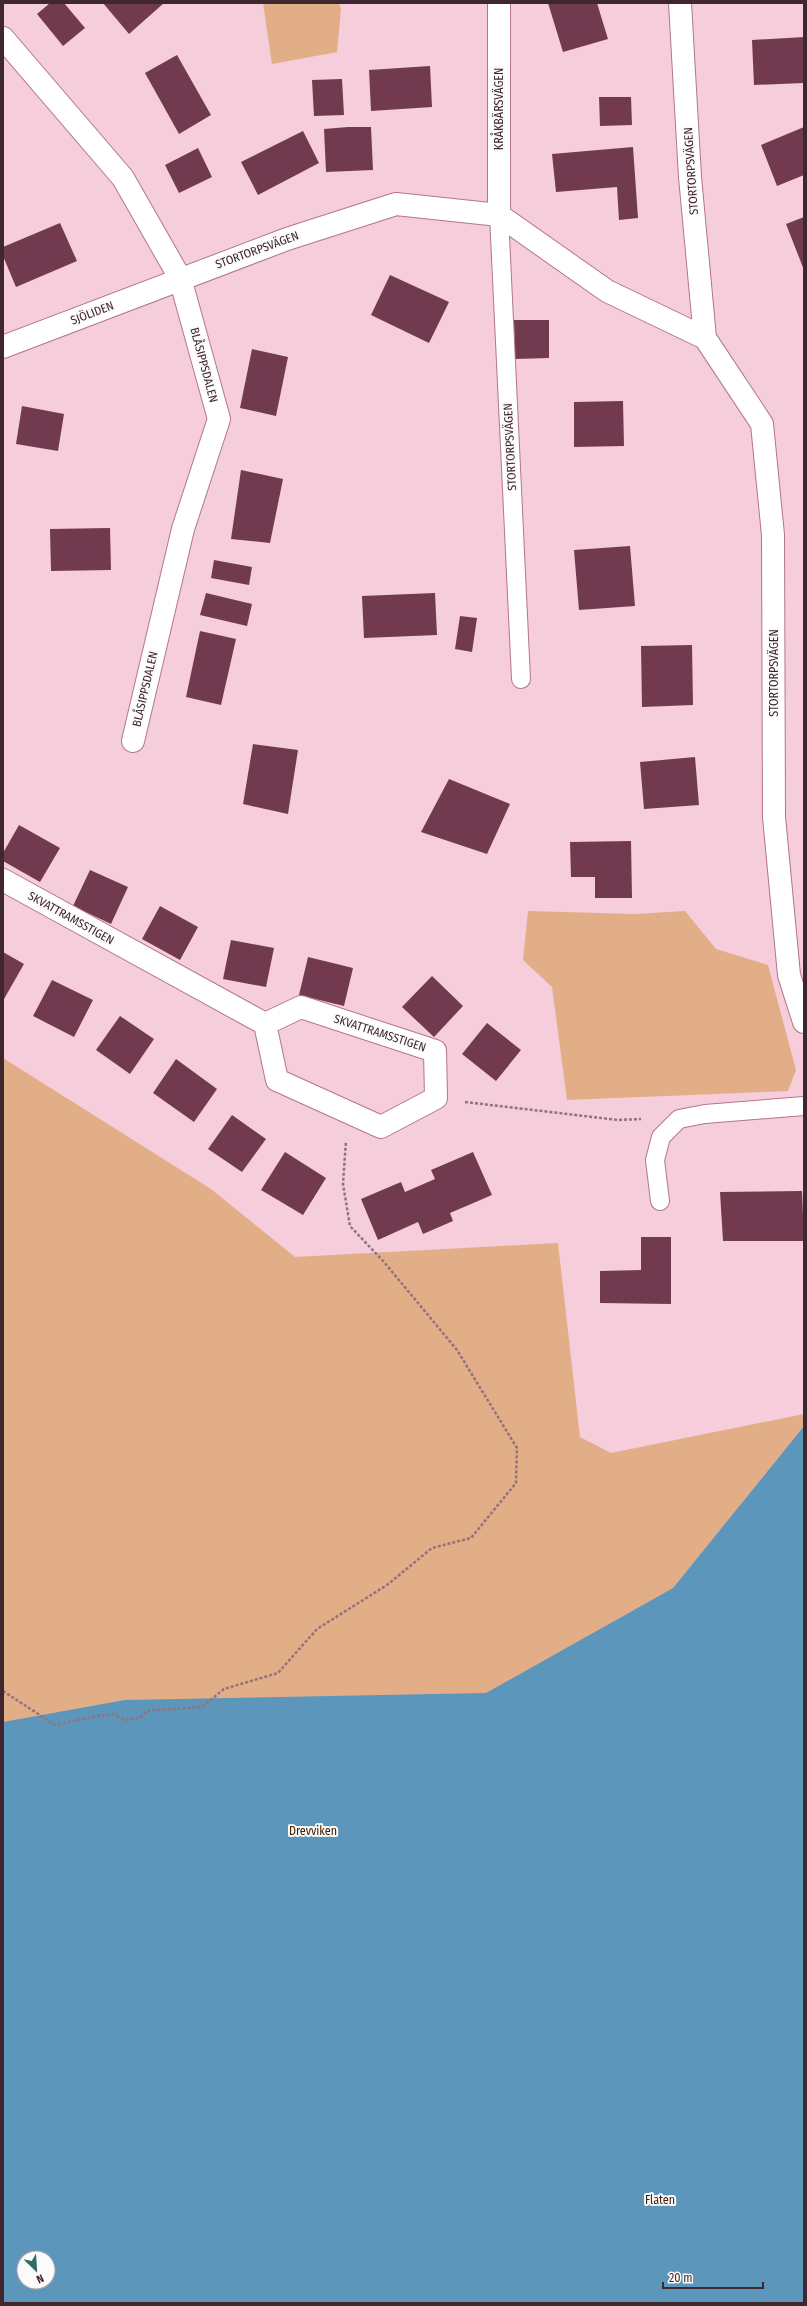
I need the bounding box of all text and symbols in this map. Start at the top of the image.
street label: KRÅKBÄRSVÄGEN [490,68,506,150]
street label: STORTORPSVÄGEN [680,127,701,215]
street label: STORTORPSVÄGEN [213,228,301,272]
street label: SJÖLIDEN [68,297,116,328]
street label: BLÅSIPPSDALEN [187,325,223,404]
street label: STORTORPSVÄGEN [500,403,519,491]
street label: STORTORPSVÄGEN [766,629,781,717]
street label: BLÅSIPPSDALEN [128,649,160,728]
street label: SKVATTRAMSSTIGEN [26,889,116,947]
street label: SKVATTRAMSSTIGEN [332,1011,428,1055]
park label: Drevviken [289,1824,337,1838]
park label: Flaten [645,2193,675,2207]
north arrow [16,2250,56,2290]
scale bar [663,2264,763,2290]
text: N [34,2271,46,2286]
text: 20 m [669,2271,693,2285]

